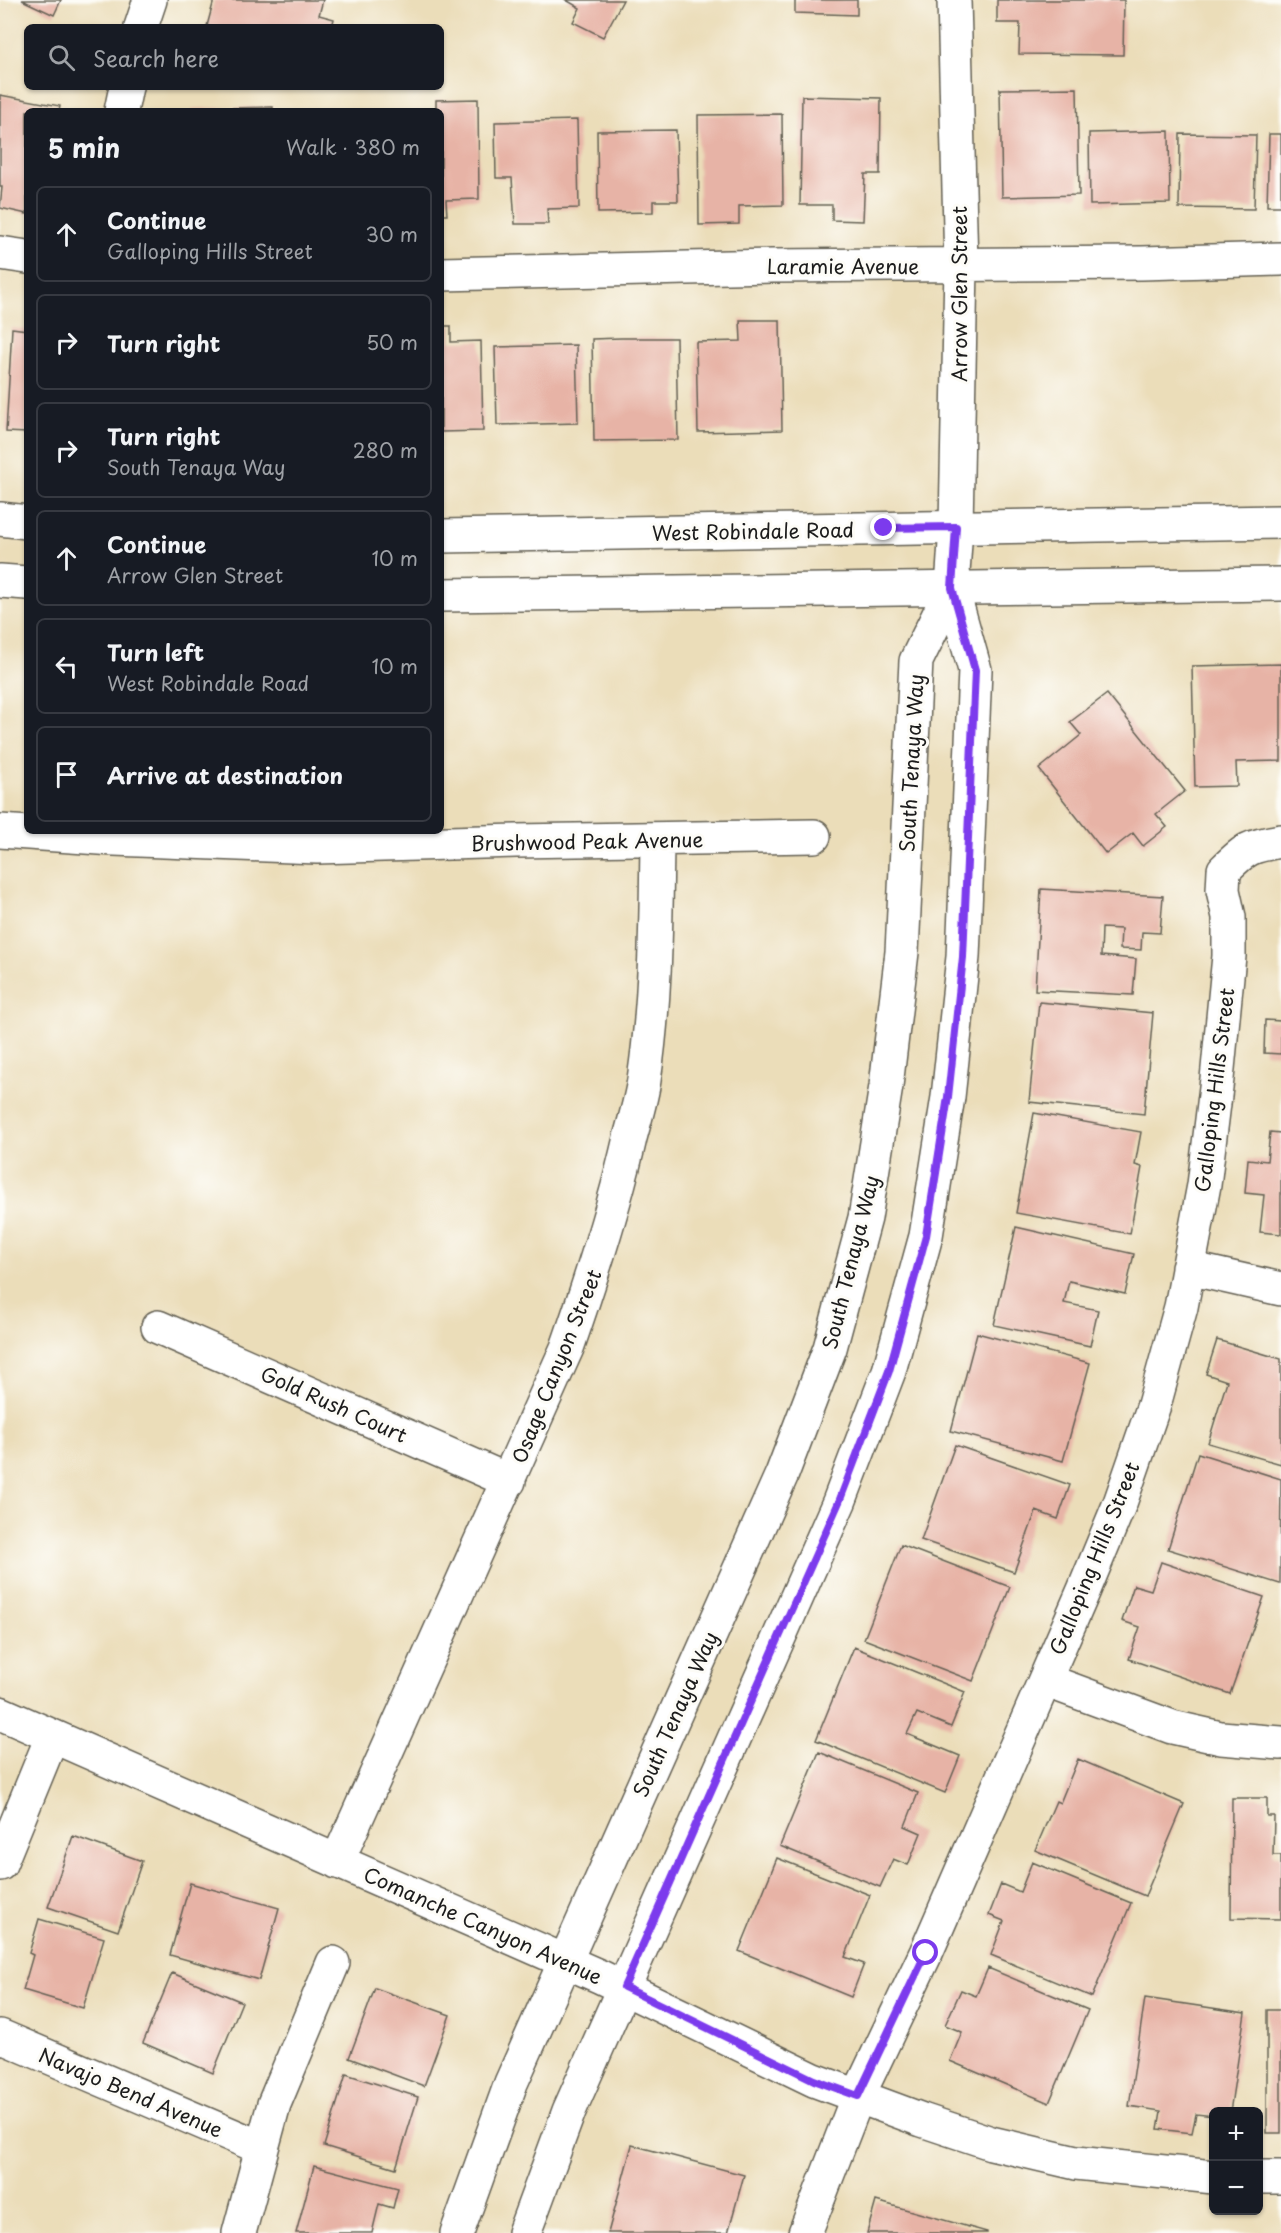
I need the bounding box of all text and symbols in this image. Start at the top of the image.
search box [24,24,444,90]
icon: search [45,41,78,74]
text: Search here [93,41,219,74]
text: 5 min [48,128,120,167]
text: Walk · 380 m [286,132,420,162]
text: Continue [107,203,206,236]
street label: Arrow Glen Street [944,206,974,382]
icon: ahead [50,218,83,251]
text: 30 m [365,219,418,249]
text: Galloping Hills Street [107,236,313,266]
street label: Laramie Avenue [767,251,919,281]
icon: right [50,326,83,359]
text: Turn right [107,326,220,359]
text: 50 m [366,327,418,357]
text: Turn right [107,419,220,452]
icon: right [50,434,83,467]
text: 280 m [353,435,418,465]
text: South Tenaya Way [107,452,285,482]
street label: West Robindale Road [652,514,854,548]
route end [870,514,896,540]
text: Continue [107,527,206,560]
icon: ahead [50,542,83,575]
text: 10 m [371,543,418,573]
text: Arrow Glen Street [107,560,283,590]
text: Turn left [107,635,204,668]
icon: left [50,650,83,683]
text: 10 m [371,651,418,681]
text: West Robindale Road [107,668,309,698]
street label: South Tenaya Way [891,673,931,853]
icon: arrive [50,758,83,791]
text: Arrive at destination [107,758,343,791]
street label: Brushwood Peak Avenue [470,824,704,858]
street label: Galloping Hills Street [1187,986,1241,1194]
street label: South Tenaya Way [814,1172,886,1352]
street label: Osage Canyon Street [503,1264,609,1468]
street label: Gold Rush Court [256,1358,412,1450]
street label: Galloping Hills Street [1042,1457,1146,1659]
street label: South Tenaya Way [625,1626,725,1802]
street label: Comanche Canyon Avenue [359,1859,607,1991]
route start [912,1939,938,1965]
street label: Navajo Bend Avenue [34,2040,228,2144]
map controls [1209,2107,1263,2215]
button: + [1209,2107,1263,2161]
button: − [1209,2161,1263,2215]

